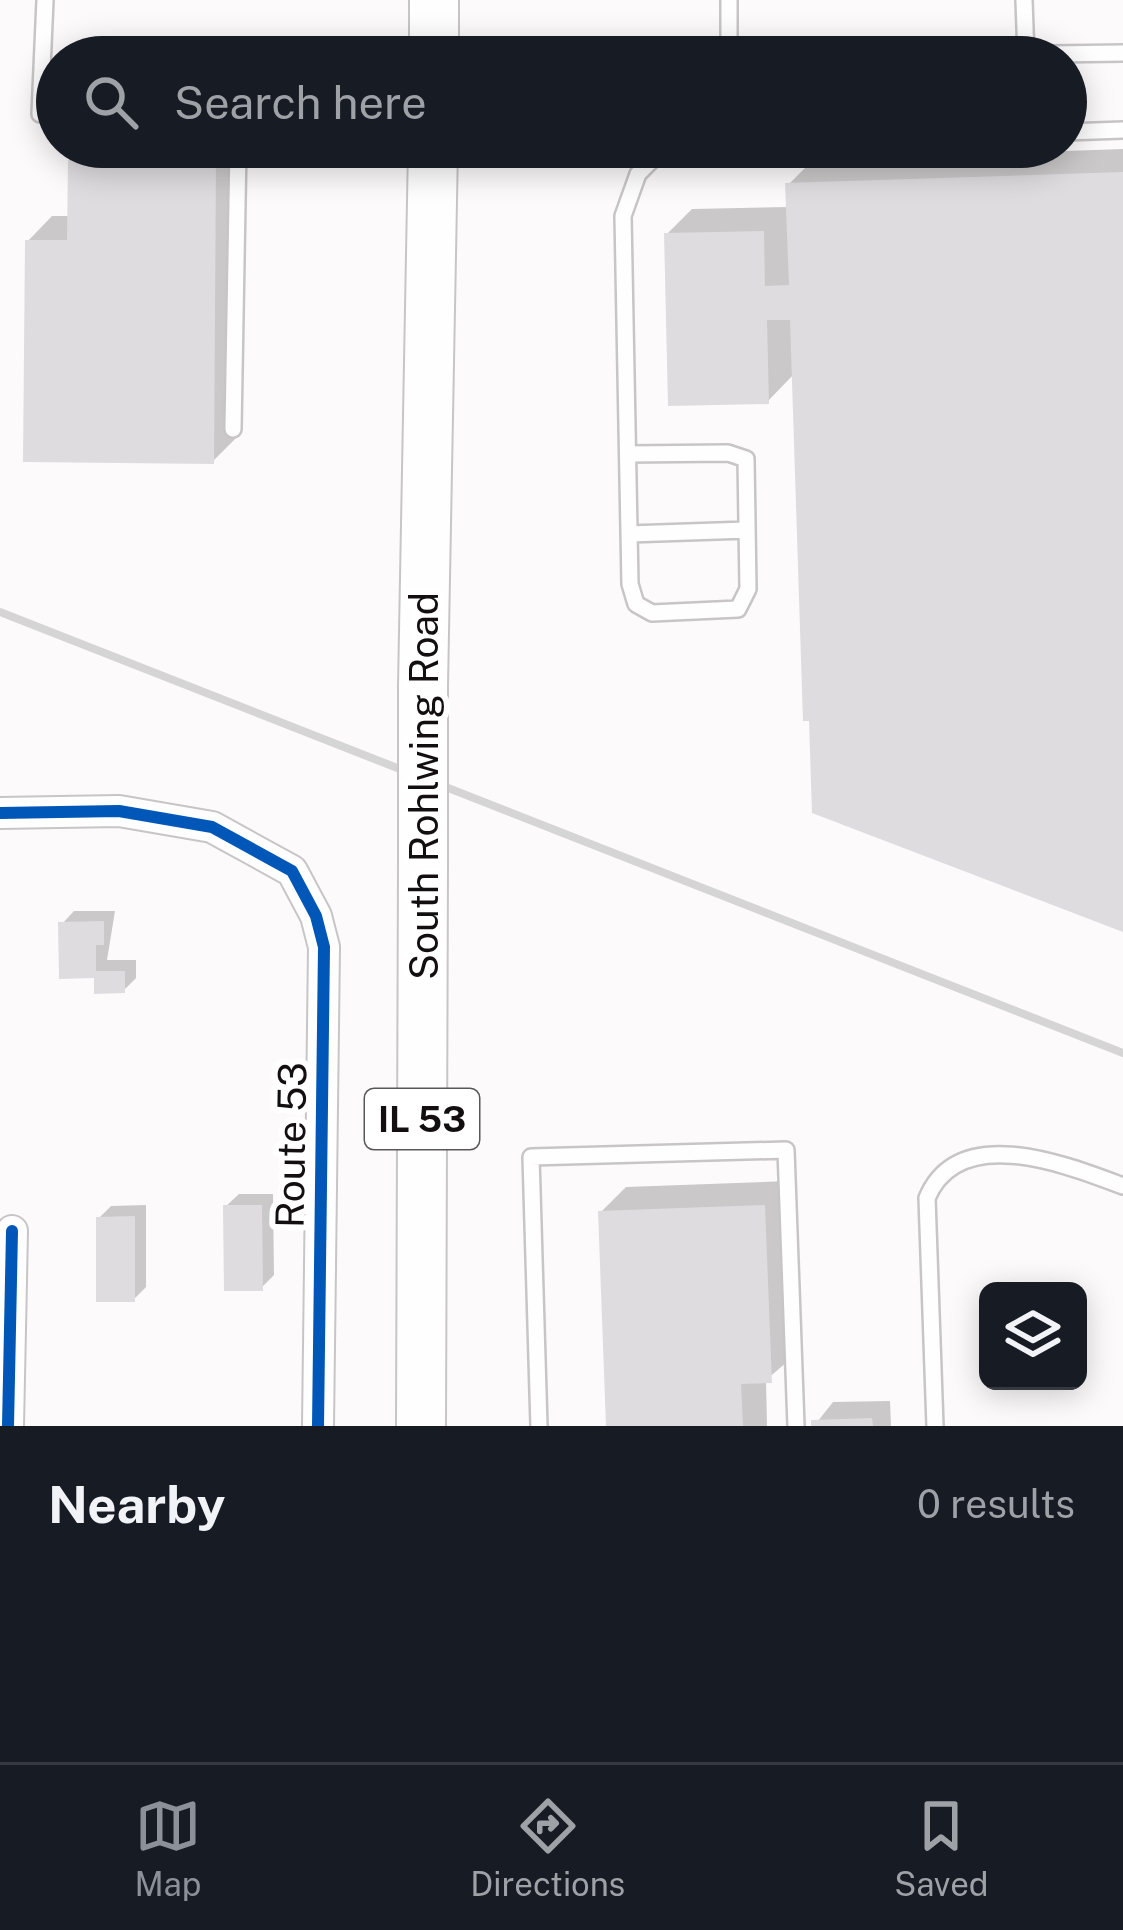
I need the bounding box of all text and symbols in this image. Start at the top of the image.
search box [36,36,1087,168]
icon: search [78,69,144,135]
text: Search here [174,76,427,129]
street label: South Rohlwing Road [401,592,447,980]
street label: Route 53 [267,1062,315,1228]
road number: IL 53 [365,1089,479,1149]
map controls [979,1282,1087,1390]
button: layers [979,1282,1087,1390]
text: Nearby [48,1475,225,1534]
text: 0 results [917,1481,1075,1527]
tab: Map [134,1793,201,1903]
tab: Directions [470,1793,625,1903]
tab: Saved [894,1793,989,1903]

